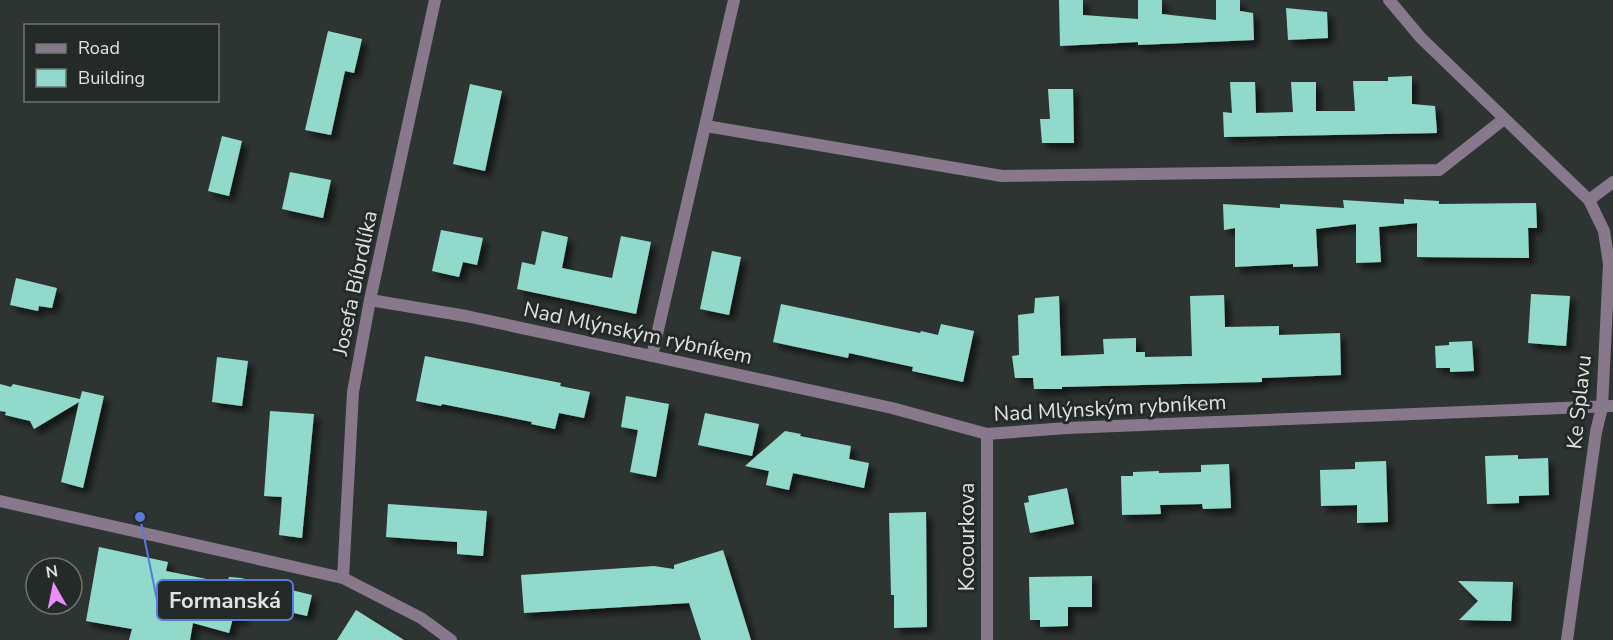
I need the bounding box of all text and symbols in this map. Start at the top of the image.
legend [24,24,219,102]
text: Road [78,36,120,60]
text: Building [78,66,145,90]
street label: Josefa Bíbrdlíka [326,208,384,359]
street label: Nad Mlýnským rybníkem [521,295,755,371]
street label: Ke Splavu [1560,354,1598,450]
street label: Nad Mlýnským rybníkem [993,388,1227,428]
street label: Kocourkova [953,483,981,591]
north arrow [24,556,84,616]
text: N [44,560,59,584]
callout: Formanská [157,580,293,620]
text: Formanská [169,586,281,616]

